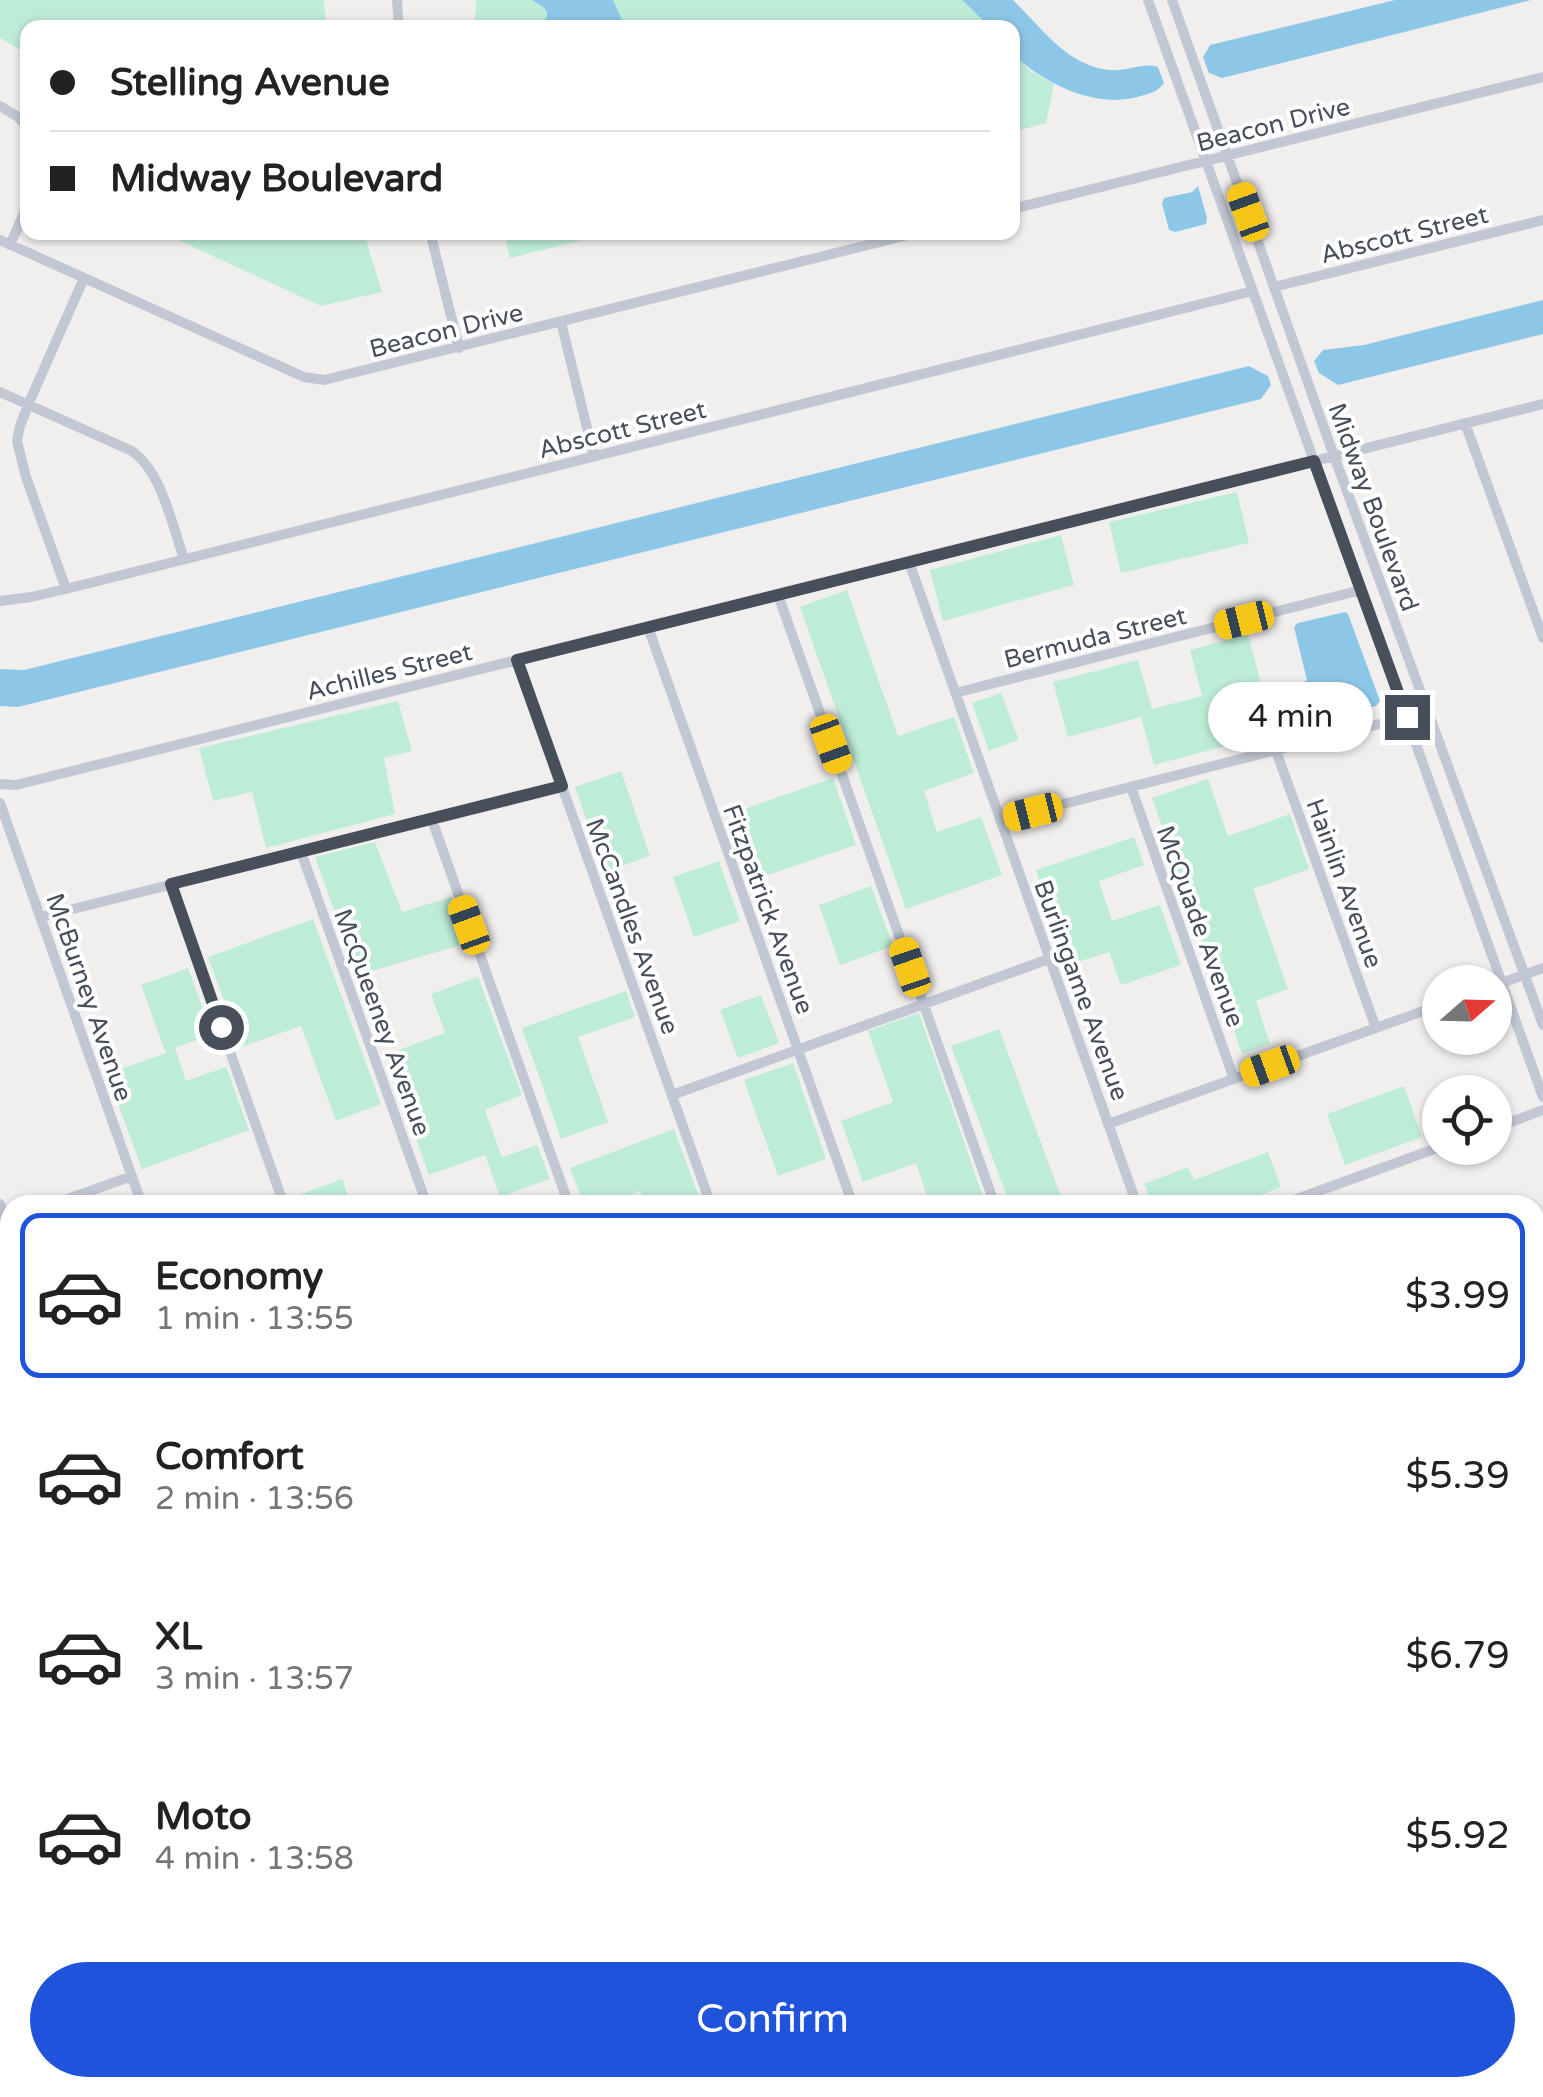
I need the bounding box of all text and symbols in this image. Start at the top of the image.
text: Stelling Avenue [110,60,390,106]
street label: Beacon Drive [1193,91,1353,159]
text: Midway Boulevard [110,156,443,202]
car [1224,179,1272,245]
street label: Abscott Street [1317,200,1492,270]
street label: Beacon Drive [366,297,526,365]
street label: Abscott Street [535,395,710,465]
street label: Midway Boulevard [1321,399,1425,616]
car [1211,598,1277,642]
street label: Bermuda Street [1001,601,1190,675]
street label: Achilles Street [303,637,476,707]
callout: 4 min [1207,682,1372,752]
route end [1385,695,1430,740]
text: 4 min [1248,698,1333,736]
car [807,711,855,777]
car [1000,790,1066,834]
street label: Hainlin Avenue [1300,795,1389,972]
street label: Fitzpatrick Avenue [716,800,820,1018]
street label: McCandles Avenue [579,814,685,1038]
street label: McQuade Avenue [1150,822,1250,1031]
street label: Burlingame Avenue [1027,876,1135,1105]
street label: McBurney Avenue [39,890,139,1105]
car [445,892,493,958]
street label: McQueeney Avenue [327,905,437,1140]
car [886,934,934,1000]
north arrow [1422,965,1512,1055]
map controls [1422,965,1512,1165]
route start [199,1005,244,1050]
car [1237,1042,1303,1090]
button: locate [1422,1075,1512,1165]
icon: car [35,1251,125,1341]
text: Economy [155,1254,323,1300]
text: $3.99 [1405,1273,1510,1319]
text: 1 min · 13:55 [155,1300,354,1338]
icon: car [35,1431,125,1521]
text: Comfort [155,1434,304,1480]
text: $5.39 [1405,1453,1510,1499]
text: 2 min · 13:56 [155,1480,354,1518]
icon: car [35,1611,125,1701]
text: XL [155,1614,202,1660]
text: $6.79 [1405,1633,1510,1679]
text: 3 min · 13:57 [155,1660,354,1698]
icon: car [35,1791,125,1881]
text: Moto [155,1794,251,1840]
text: $5.92 [1405,1813,1510,1859]
text: 4 min · 13:58 [155,1840,354,1878]
button: Confirm [30,1962,1515,2077]

